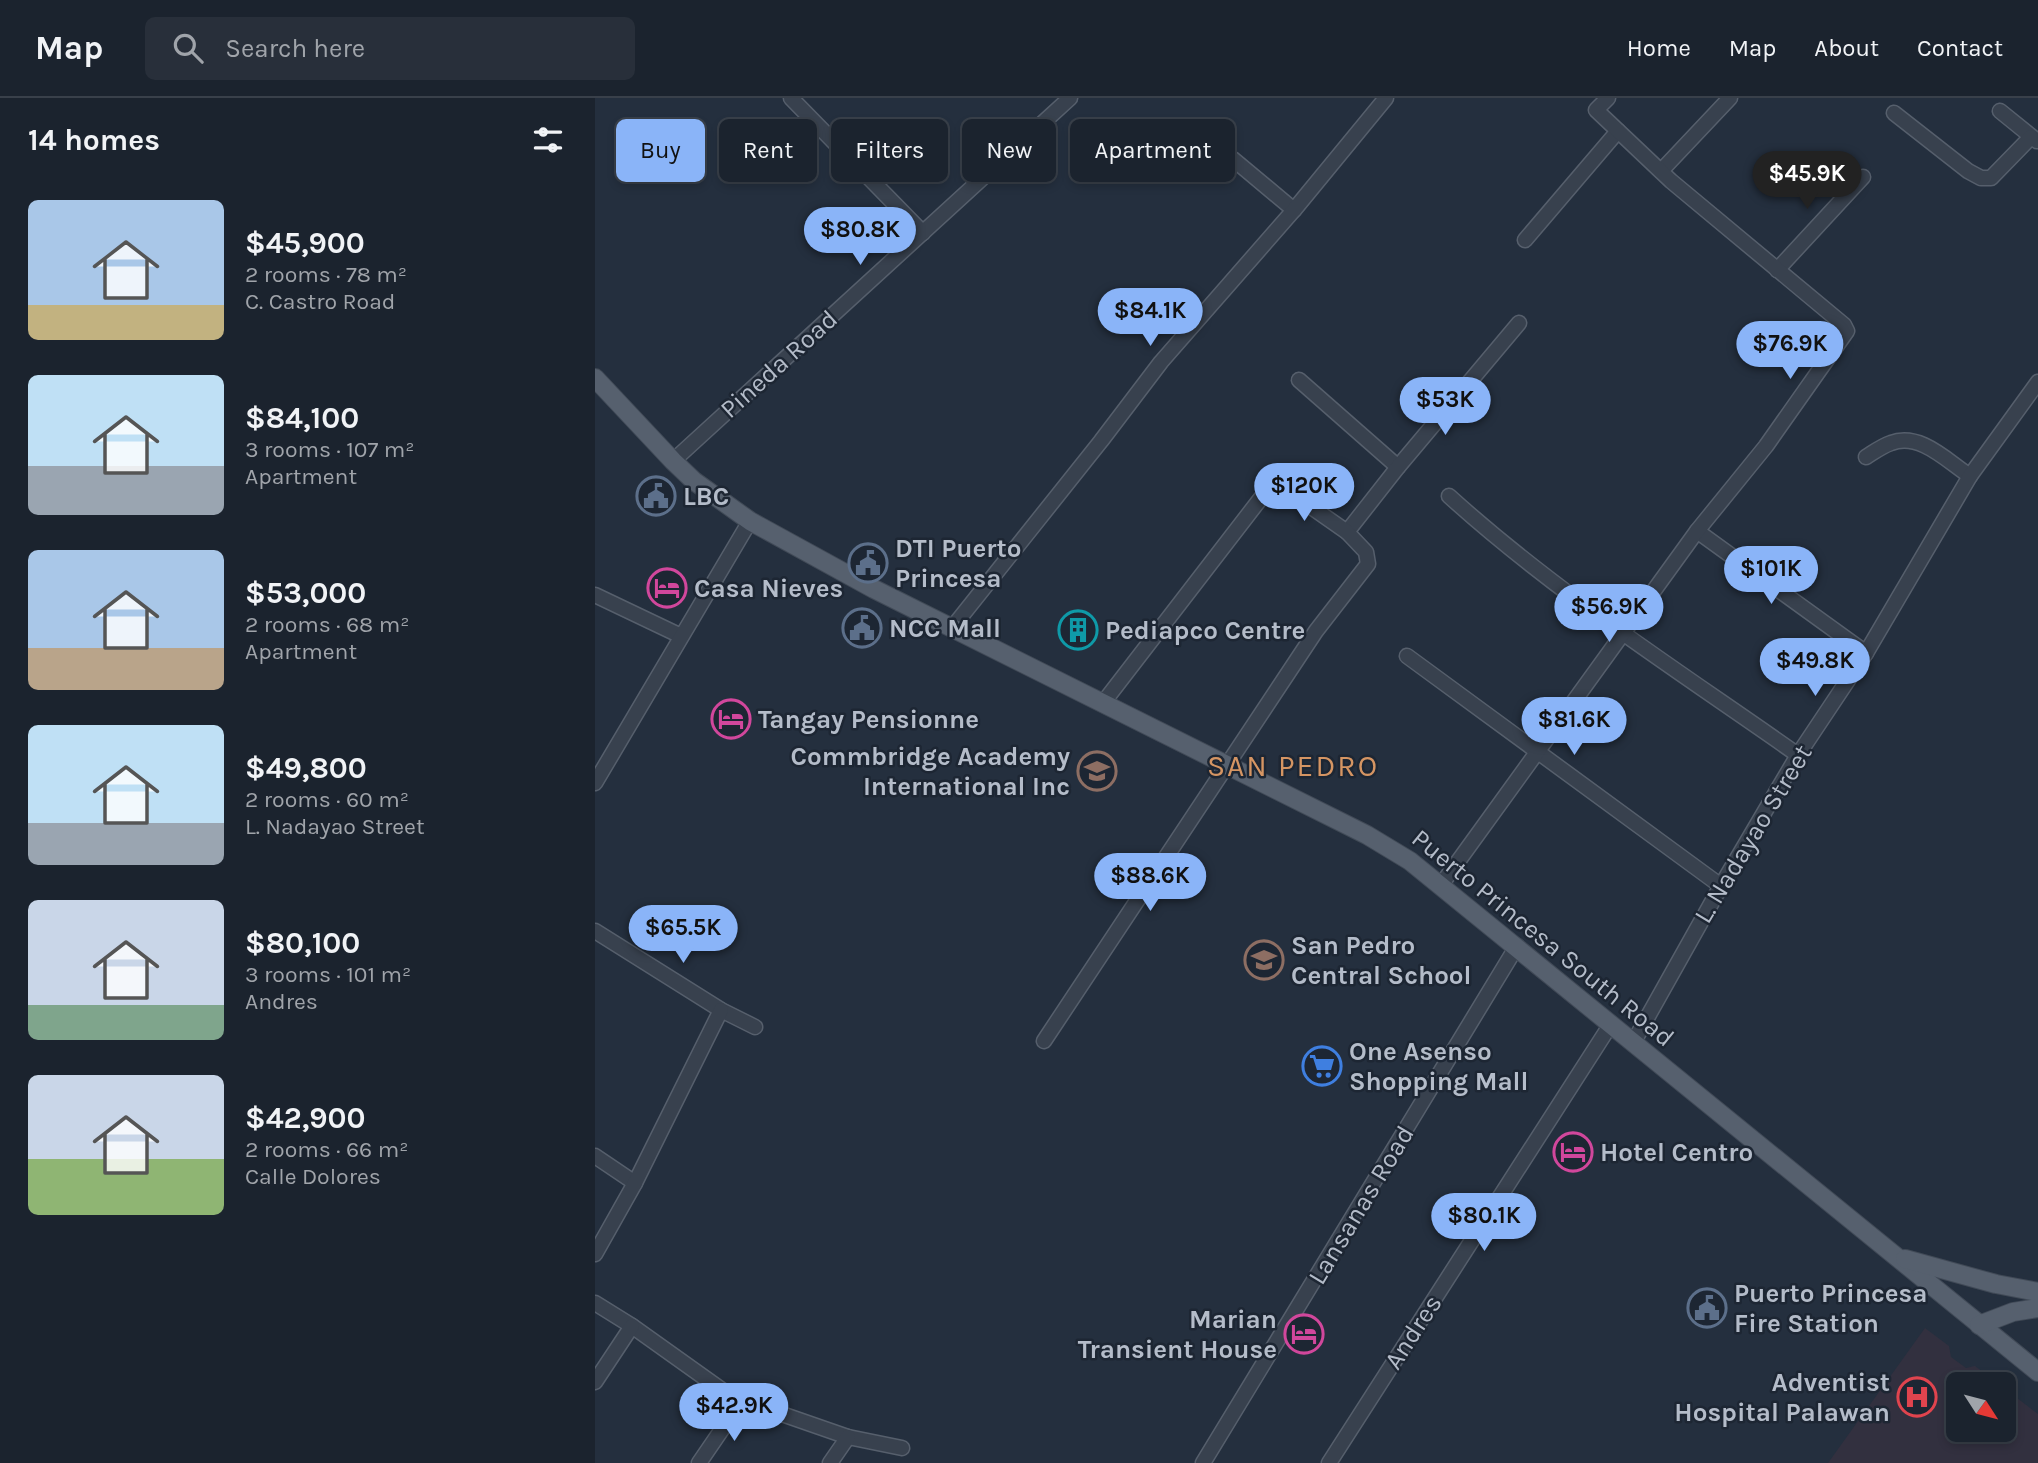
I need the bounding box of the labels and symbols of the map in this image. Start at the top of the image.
pin: $45.9K [1750,152,1864,211]
pin: $80.8K [803,208,917,267]
pin: $84.1K [1093,288,1207,348]
street label: Pineda Road [714,303,844,425]
pin: $76.9K [1733,322,1847,381]
pin: $53K [1404,378,1486,437]
pin: $120K [1255,464,1353,523]
public building icon: LBC [635,475,677,517]
place label: LBC [683,481,729,512]
place label: DTI Puerto Princesa [895,533,1022,594]
public building icon: DTI Puerto Princesa [847,542,889,584]
pin: $101K [1722,546,1820,606]
hotel icon: Casa Nieves [646,567,688,609]
place label: Casa Nieves [694,573,843,604]
pin: $56.9K [1552,584,1666,644]
public building icon: NCC Mall [841,607,883,649]
building icon: Pediapco Centre [1057,609,1099,651]
place label: NCC Mall [889,613,1001,644]
place label: Pediapco Centre [1105,615,1305,646]
pin: $49.8K [1758,638,1872,698]
hotel icon: Tangay Pensionne [710,698,752,740]
pin: $81.6K [1517,698,1631,757]
place label: Tangay Pensionne [758,704,979,735]
street label: L. Nadayao Street [1687,739,1819,929]
place label: Commbridge Academy International Inc [791,741,1070,802]
district label: SAN PEDRO [1207,748,1379,784]
school or university icon: Commbridge Academy International Inc [1076,750,1118,792]
street label: Puerto Princesa South Road [1406,823,1680,1053]
pin: $88.6K [1093,854,1207,913]
pin: $65.5K [626,906,740,965]
place label: San Pedro Central School [1291,930,1472,991]
school or university icon: San Pedro Central School [1243,939,1285,981]
place label: One Asenso Shopping Mall [1349,1036,1528,1097]
supermarket icon: One Asenso Shopping Mall [1301,1045,1343,1087]
street label: Lansanas Road [1301,1120,1421,1290]
hotel icon: Hotel Centro [1552,1131,1594,1173]
place label: Hotel Centro [1600,1137,1753,1168]
pin: $80.1K [1427,1194,1541,1253]
place label: Puerto Princesa Fire Station [1734,1278,1927,1339]
public building icon: Puerto Princesa Fire Station [1686,1287,1728,1329]
street label: Andres [1378,1289,1448,1375]
place label: Marian Transient House [1078,1304,1277,1365]
hotel icon: Marian Transient House [1283,1313,1325,1355]
place label: Adventist Hospital Palawan [1674,1367,1890,1428]
north arrow [1946,1372,2016,1442]
hospital icon: Adventist Hospital Palawan [1896,1376,1938,1418]
pin: $42.9K [677,1384,791,1443]

